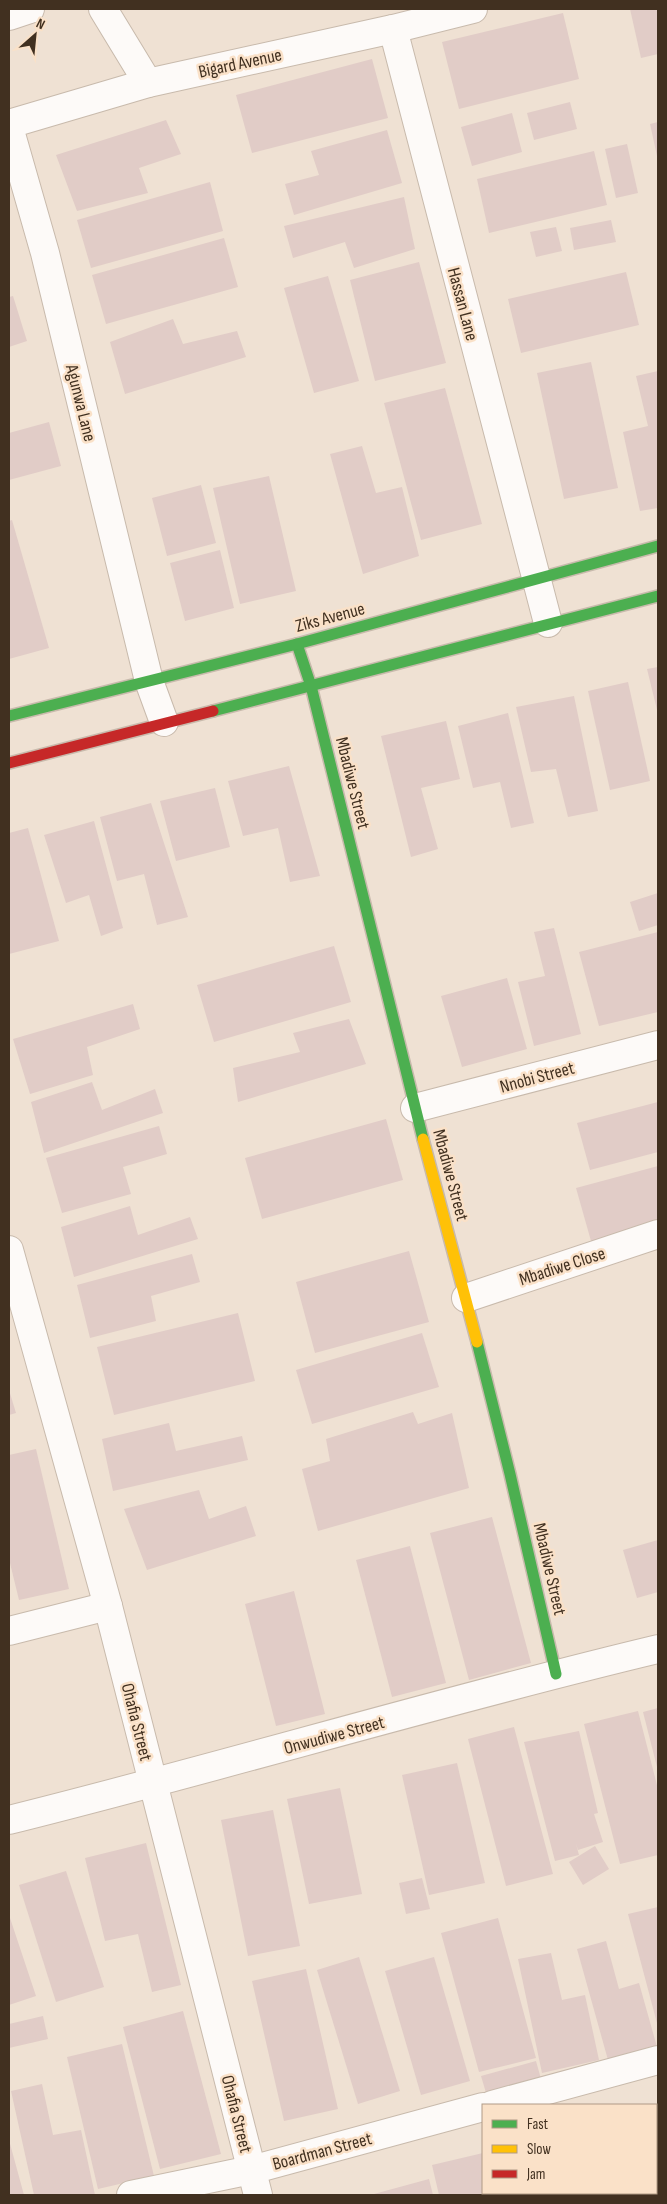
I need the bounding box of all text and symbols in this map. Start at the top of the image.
north arrow [10,10,60,60]
text: N [33,15,48,33]
street label: Bigard Avenue [197,44,284,83]
street label: Hassan Lane [443,265,482,343]
street label: Agunwa Lane [61,361,100,444]
street label: Ziks Avenue [293,598,367,637]
street label: Mbadiwe Street [331,735,374,832]
street label: Nnobi Street [498,1057,577,1097]
street label: Mbadiwe Street [428,1127,473,1224]
street label: Mbadiwe Close [516,1243,608,1290]
street label: Mbadiwe Street [529,1521,570,1618]
street label: Ohafia Street [117,1681,156,1764]
street label: Onwudiwe Street [282,1712,387,1759]
street label: Ohafia Street [217,2073,256,2156]
legend [482,2104,657,2194]
text: Fast [527,2115,549,2134]
street label: Boardman Street [270,2128,375,2175]
text: Slow [527,2140,551,2159]
text: Jam [526,2165,545,2184]

